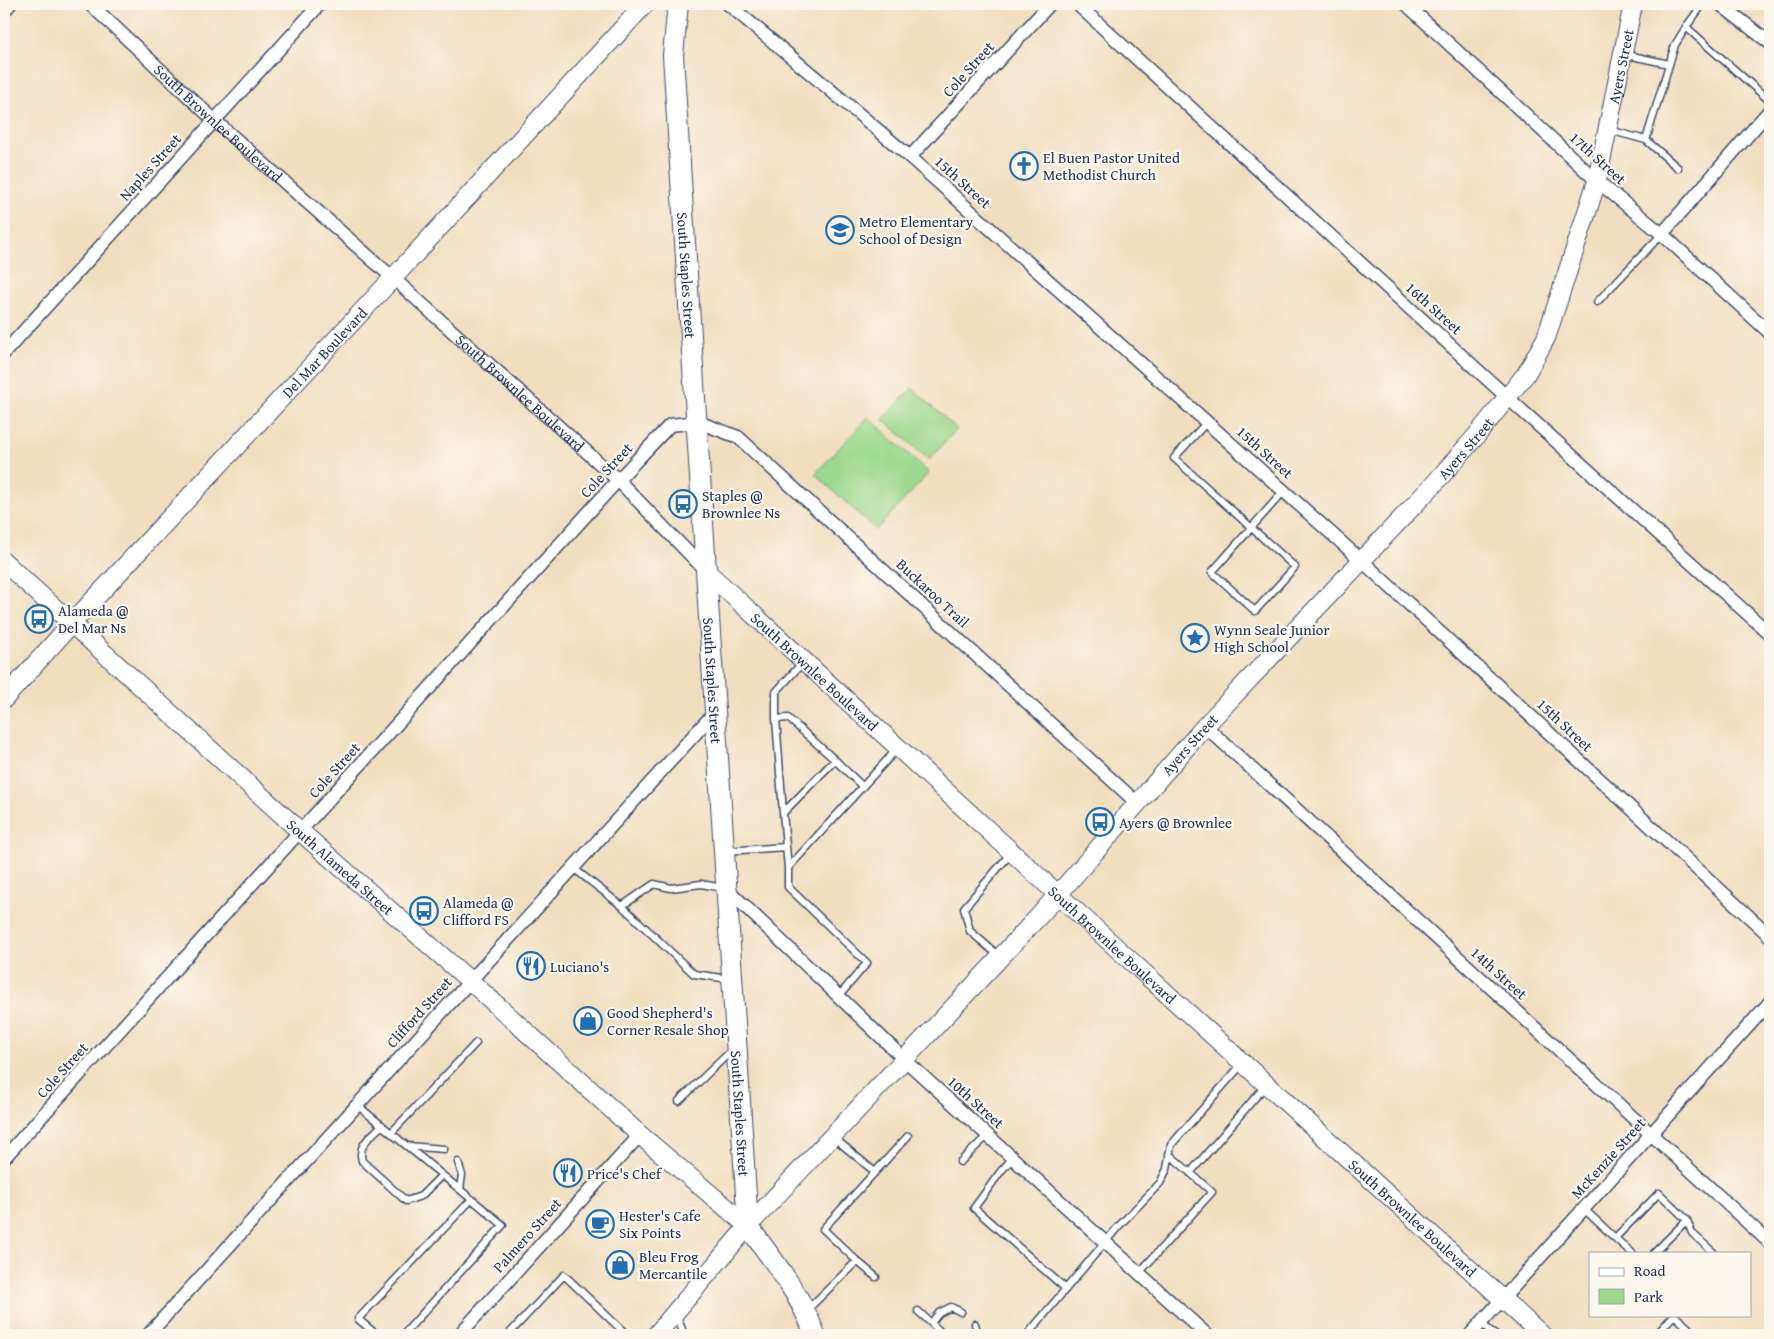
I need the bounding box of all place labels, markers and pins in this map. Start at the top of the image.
place label: El Buen Pastor United Methodist Church [1043,147,1180,185]
church icon: El Buen Pastor United Methodist Church [1009,151,1039,181]
place label: Metro Elementary School of Design [859,211,974,249]
school or university icon: Metro Elementary School of Design [825,215,855,245]
place label: Staples @ Brownlee Ns [702,485,780,523]
bus stop icon: Staples @ Brownlee Ns [668,489,698,519]
place label: Alameda @ Del Mar Ns [58,600,129,638]
bus stop icon: Alameda @ Del Mar Ns [24,604,54,634]
place label: Wynn Seale Junior High School [1214,619,1330,657]
place icon: Wynn Seale Junior High School [1180,623,1210,653]
bus stop icon: Ayers @ Brownlee [1085,807,1115,837]
place label: Ayers @ Brownlee [1119,812,1232,833]
place label: Alameda @ Clifford FS [443,892,514,930]
bus stop icon: Alameda @ Clifford FS [409,896,439,926]
restaurant icon: Luciano's [516,951,546,981]
place label: Luciano's [550,956,609,977]
place label: Good Shepherd's Corner Resale Shop [607,1002,729,1040]
shop icon: Good Shepherd's Corner Resale Shop [573,1006,603,1036]
restaurant icon: Price's Chef [553,1158,583,1188]
place label: Price's Chef [587,1163,663,1184]
place label: Hester's Cafe Six Points [619,1205,701,1243]
cafe icon: Hester's Cafe Six Points [585,1209,615,1239]
place label: Bleu Frog Mercantile [639,1246,707,1284]
shop icon: Bleu Frog Mercantile [605,1250,635,1280]

